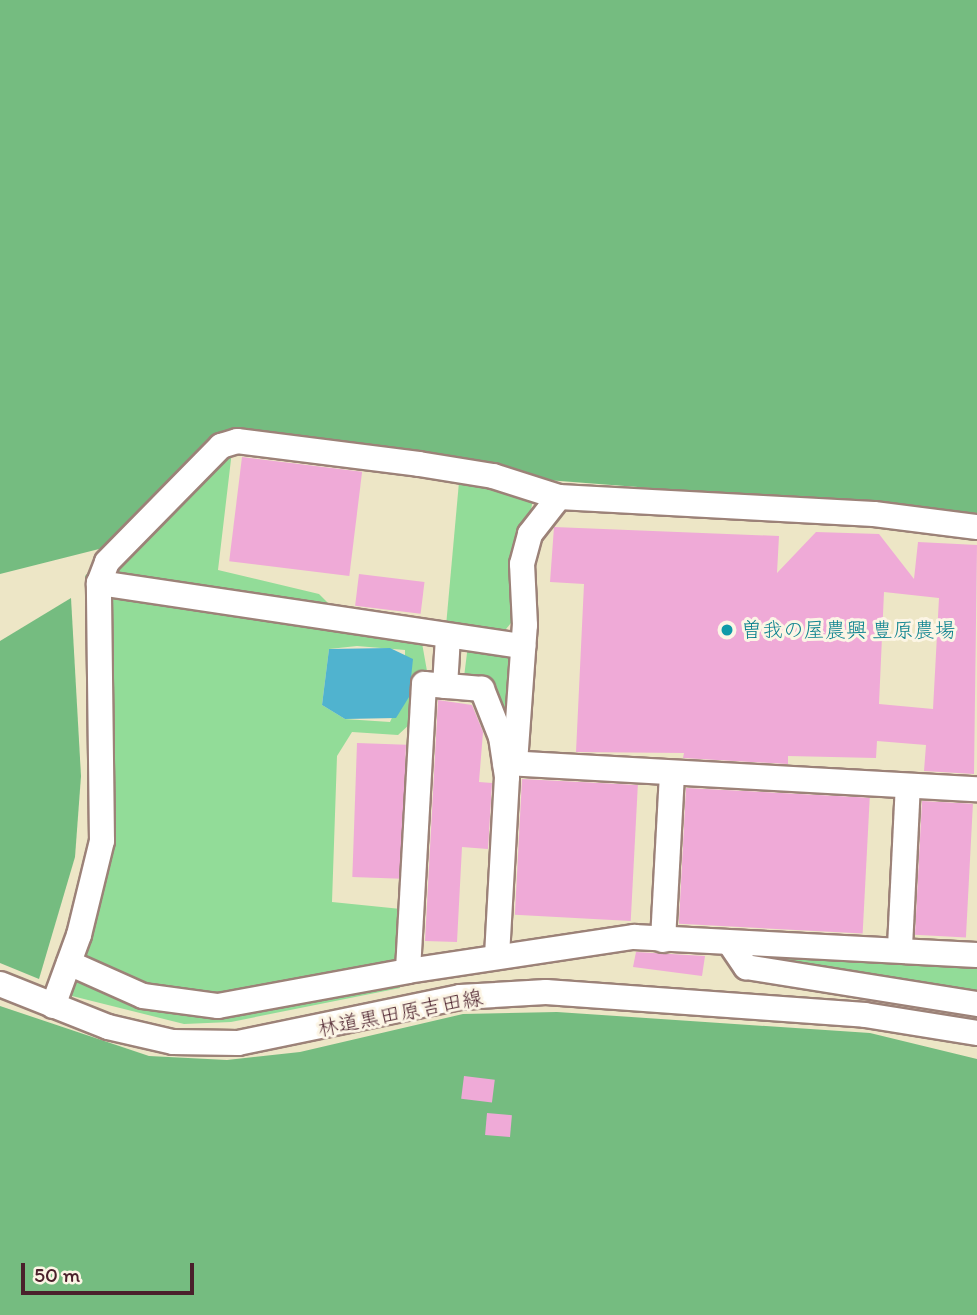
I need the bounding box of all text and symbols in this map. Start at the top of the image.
place label: 曽我の屋農興 豊原農場 [741,617,956,643]
marker: 曽我の屋農興 豊原農場 [719,622,735,638]
street label: 林道黒田原吉田線 [315,985,485,1041]
scale bar [24,1248,198,1292]
text: 50 m [34,1262,80,1287]

